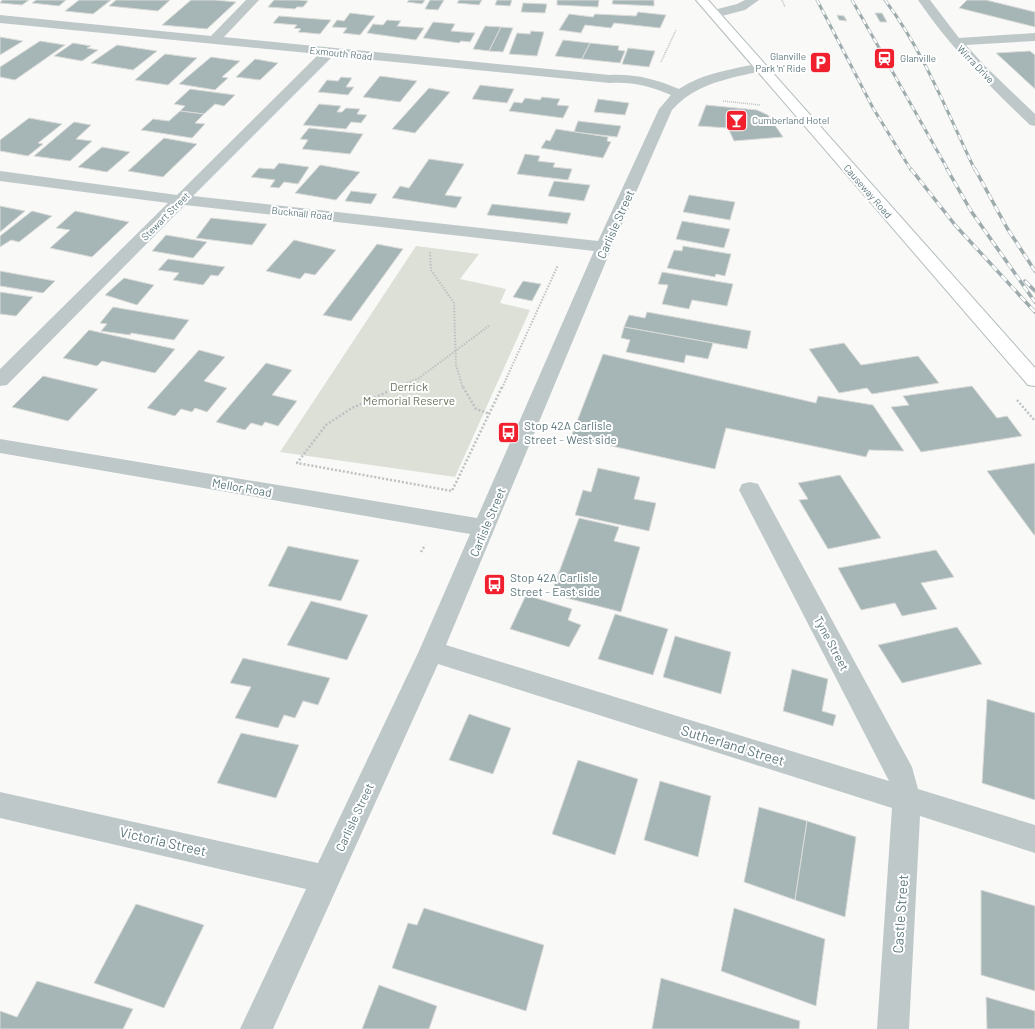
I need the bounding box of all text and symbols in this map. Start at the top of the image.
street label: Wirra Drive [955,43,997,85]
street label: Exmouth Road [309,44,373,62]
station icon: Glanville [872,45,898,71]
parking icon: Glanville Park 'n' Ride [808,49,834,75]
place label: Glanville Park 'n' Ride [755,50,806,74]
place label: Glanville [900,52,936,64]
bar icon: Cumberland Hotel [723,107,749,133]
place label: Cumberland Hotel [752,114,829,126]
street label: Causeway Road [841,162,895,220]
street label: Carlisle Street [594,188,636,260]
street label: Stewart Street [138,189,192,243]
street label: Bucknall Road [271,204,333,222]
park label: Derrick Memorial Reserve [363,379,455,407]
place label: Stop 42A Carlisle Street - West side [524,418,617,446]
bus stop icon: Stop 42A Carlisle Street - West side [496,419,522,445]
street label: Mellor Road [211,475,273,499]
street label: Carlisle Street [466,485,508,559]
place label: Stop 42A Carlisle Street - East side [510,570,600,598]
bus stop icon: Stop 42A Carlisle Street - East side [482,571,508,597]
street label: Tyne Street [812,613,852,673]
street label: Sutherland Street [679,721,787,769]
street label: Carlisle Street [332,781,376,853]
street label: Victoria Street [118,823,208,859]
street label: Castle Street [889,874,911,954]

